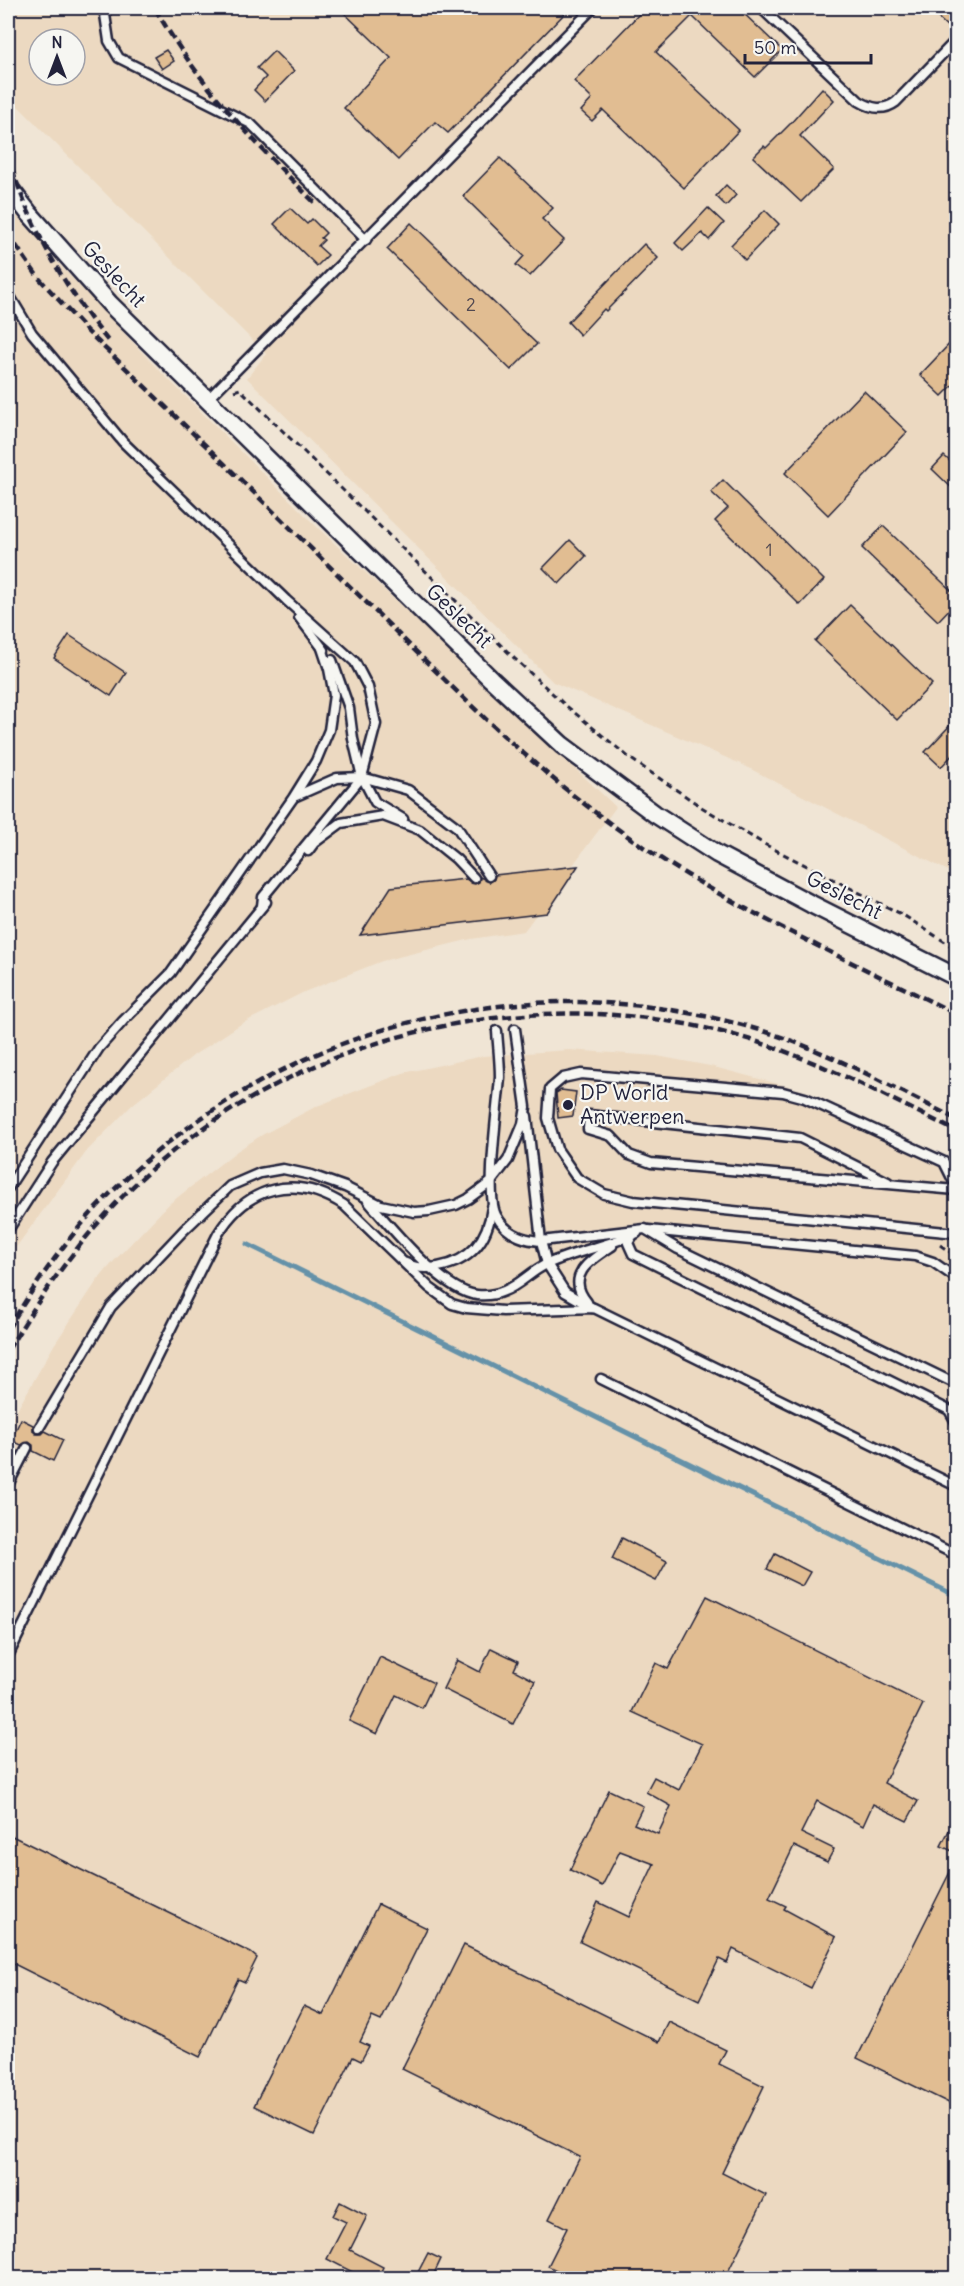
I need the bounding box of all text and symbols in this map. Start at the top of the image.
north arrow [27,27,87,87]
scale bar [745,27,871,65]
text: N [51,32,63,52]
text: 50 m [754,36,796,59]
street label: Geslecht [77,235,152,313]
house number: 2 [466,293,476,316]
house number: 1 [765,538,773,561]
street label: Geslecht [421,578,498,654]
street label: Geslecht [802,864,887,925]
place label: DP World Antwerpen [580,1079,684,1130]
marker: DP World Antwerpen [561,1098,575,1112]

